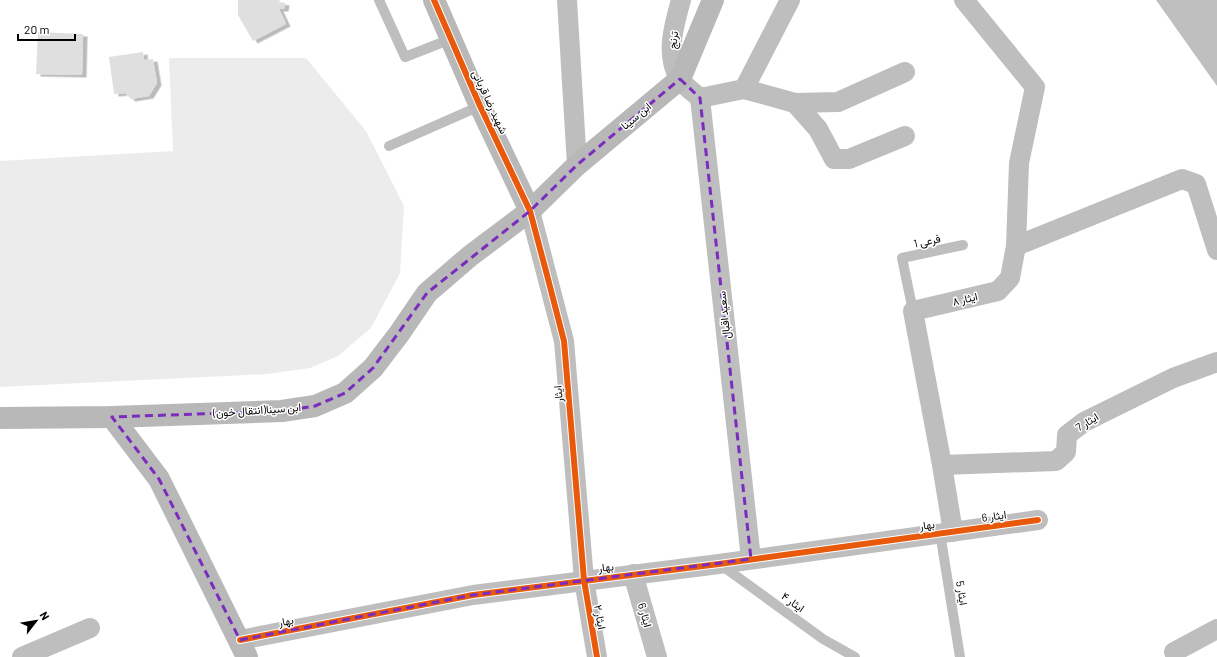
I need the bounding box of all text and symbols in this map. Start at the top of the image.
scale bar [18,16,75,42]
text: 20 m [24,22,50,36]
street label: ترنج [665,30,682,50]
street label: شهید رضا قربانی [469,68,511,136]
street label: ابن سینا [618,99,654,133]
street label: فرعی 1 [912,231,942,251]
street label: ایثار ۸ [951,289,979,309]
street label: سعید اقبال [714,290,733,340]
street label: ایثار [550,385,566,404]
street label: ابن سینا(انتقال خون) [212,400,301,420]
street label: ایثار 7 [1073,410,1101,434]
street label: ایثار 6 [981,507,1007,525]
street label: بهار [917,517,936,533]
street label: بهار [597,559,614,575]
street label: ایثار 5 [953,580,971,606]
street label: ایثار ۴ [779,589,807,615]
north arrow [16,601,56,641]
street label: ایثار 6 [635,601,655,629]
street label: ایثار ۲ [591,604,609,630]
text: N [38,609,52,622]
street label: بهار [276,613,295,630]

